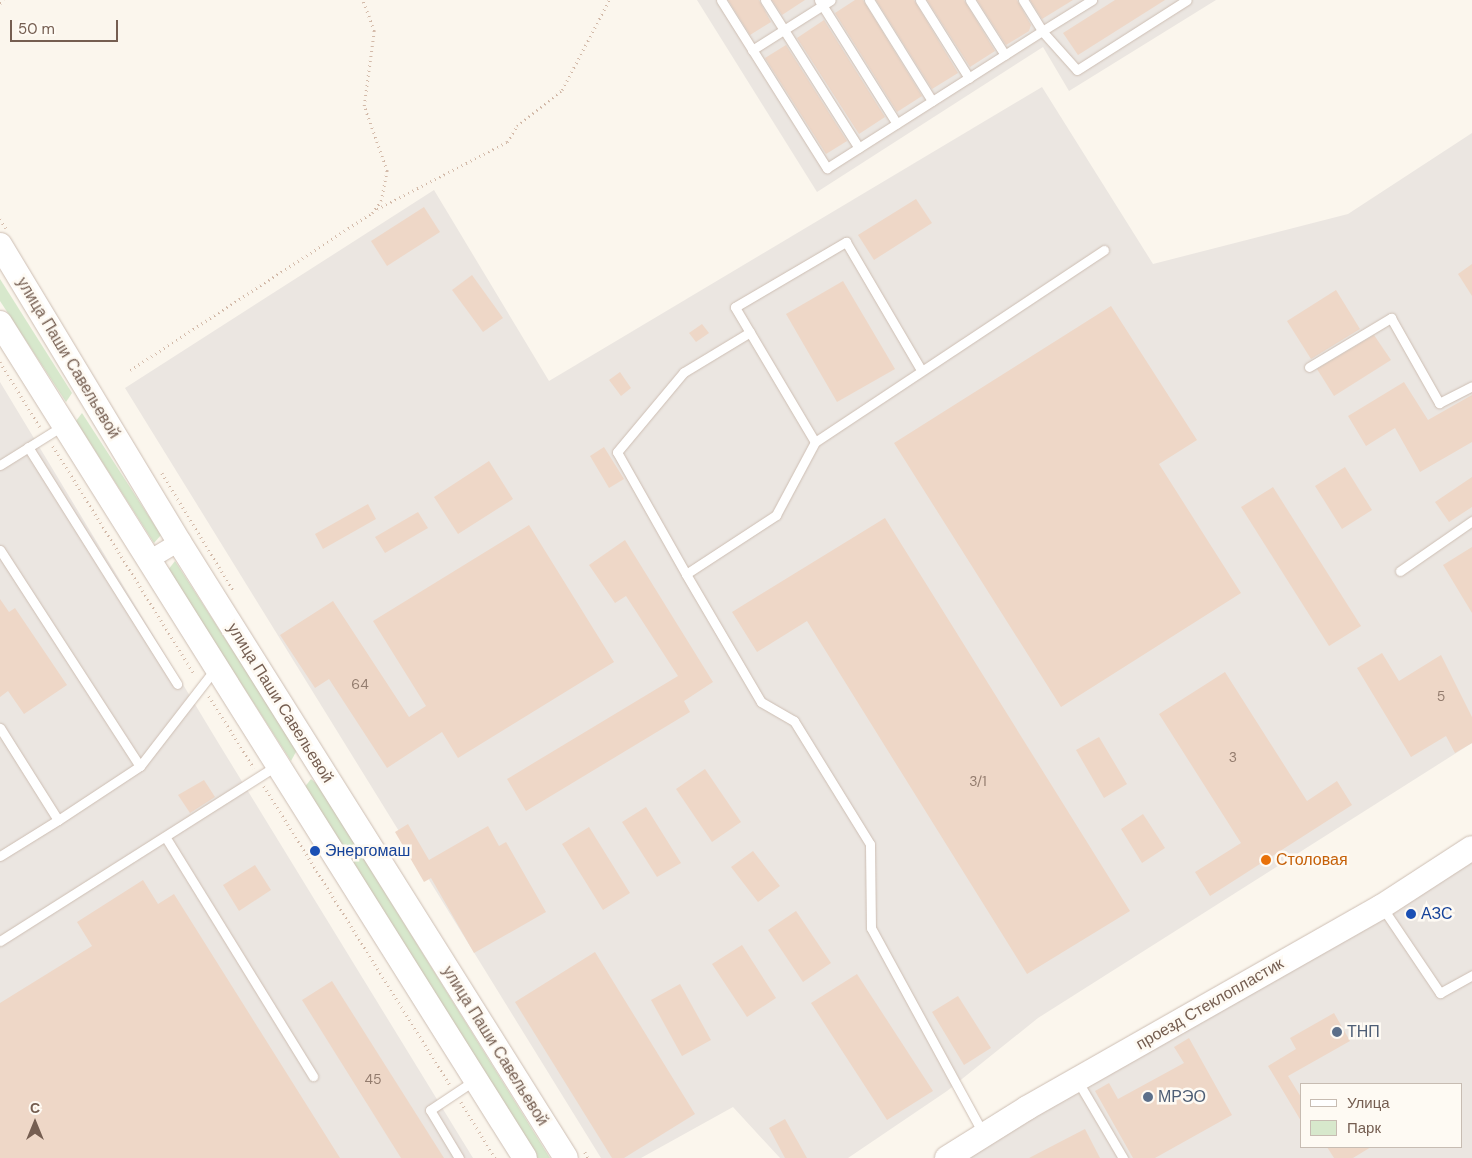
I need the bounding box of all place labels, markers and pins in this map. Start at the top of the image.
place label: Энергомаш [325,841,410,861]
marker: Энергомаш [309,845,321,857]
place label: Столовая [1276,850,1348,870]
marker: Столовая [1260,854,1272,866]
place label: АЗС [1421,904,1453,924]
marker: АЗС [1405,908,1417,920]
place label: ТНП [1347,1022,1380,1042]
marker: ТНП [1331,1026,1343,1038]
place label: МРЭО [1158,1087,1206,1107]
marker: МРЭО [1142,1091,1154,1103]

